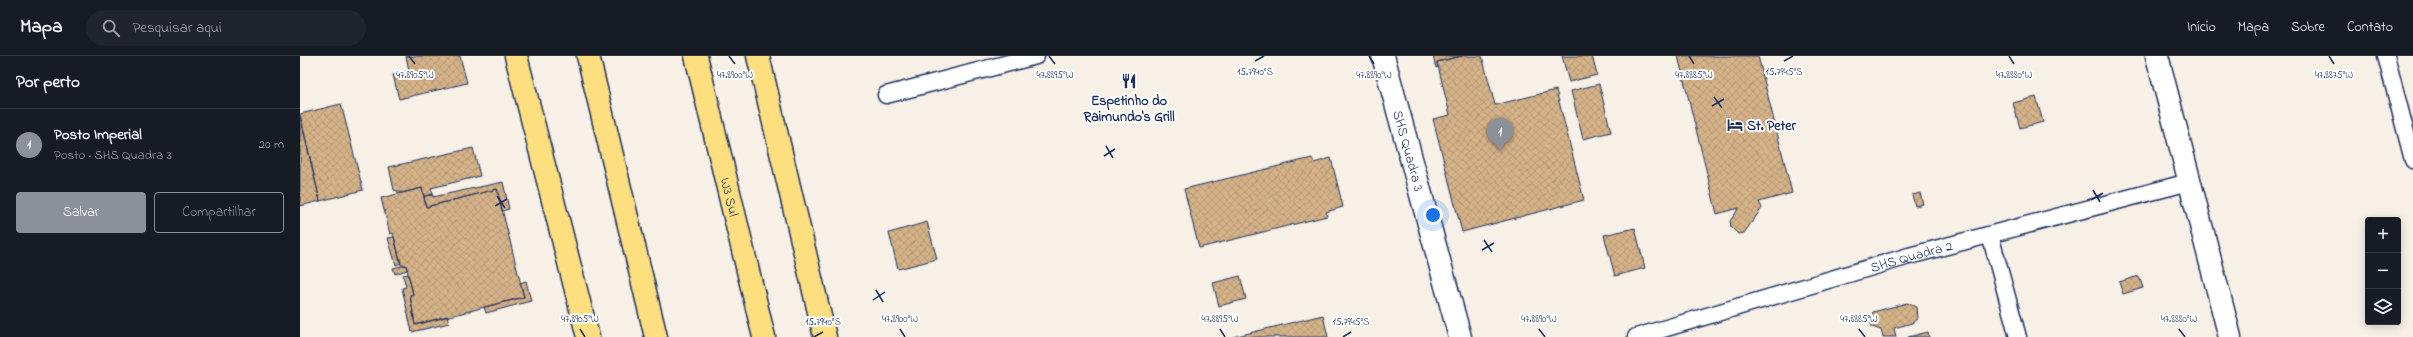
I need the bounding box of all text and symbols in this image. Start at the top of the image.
search box [86,10,366,46]
text: Mapa [20,14,62,41]
icon: search [100,17,122,39]
text: Pesquisar aqui [132,17,222,39]
text: Início [2187,17,2216,38]
text: Mapa [2238,17,2269,38]
text: Sobre [2291,17,2325,38]
text: Contato [2347,17,2393,38]
text: 15.7940°S [1237,65,1273,80]
text: 15.7945°S [1765,65,1803,80]
text: 47.8905°W [396,68,434,83]
text: 47.8900°W [717,68,753,83]
text: 47.8895°W [1037,68,1074,83]
text: 47.8890°W [1356,68,1392,83]
text: 47.8885°W [1675,68,1713,83]
text: 47.8880°W [1996,68,2032,83]
text: 47.8875°W [2315,68,2353,83]
text: Por perto [16,70,80,95]
restaurant icon: Espetinho do Raimundo's Grill [1120,72,1138,90]
place label: Espetinho do Raimundo's Grill [1082,91,1175,128]
street label: SHS Quadra 3 [1386,108,1429,194]
hotel icon: St. Peter [1726,116,1744,134]
place label: St. Peter [1747,116,1797,137]
pin: 1 [1487,118,1513,151]
text: Posto Imperial [54,124,142,146]
text: 1 [27,135,31,154]
text: 20 m [259,135,284,154]
text: Posto · SHS Quadra 3 [54,146,172,165]
street label: W3 Sul [714,176,743,219]
button: Salvar [16,192,146,233]
button: Compartilhar [154,192,284,233]
your location [1423,205,1443,225]
map controls [2365,217,2401,325]
button: + [2365,217,2401,253]
street label: SHS Quadra 2 [1868,236,1955,279]
button: − [2365,253,2401,289]
button: layers [2365,289,2401,325]
text: 47.8905°W [561,312,599,327]
text: 47.8900°W [882,312,918,327]
text: 47.8895°W [1202,312,1239,327]
text: 47.8890°W [1521,312,1557,327]
text: 47.8885°W [1840,312,1878,327]
text: 47.8880°W [2161,312,2197,327]
text: 15.7940°S [805,315,841,330]
text: 15.7945°S [1332,315,1370,330]

